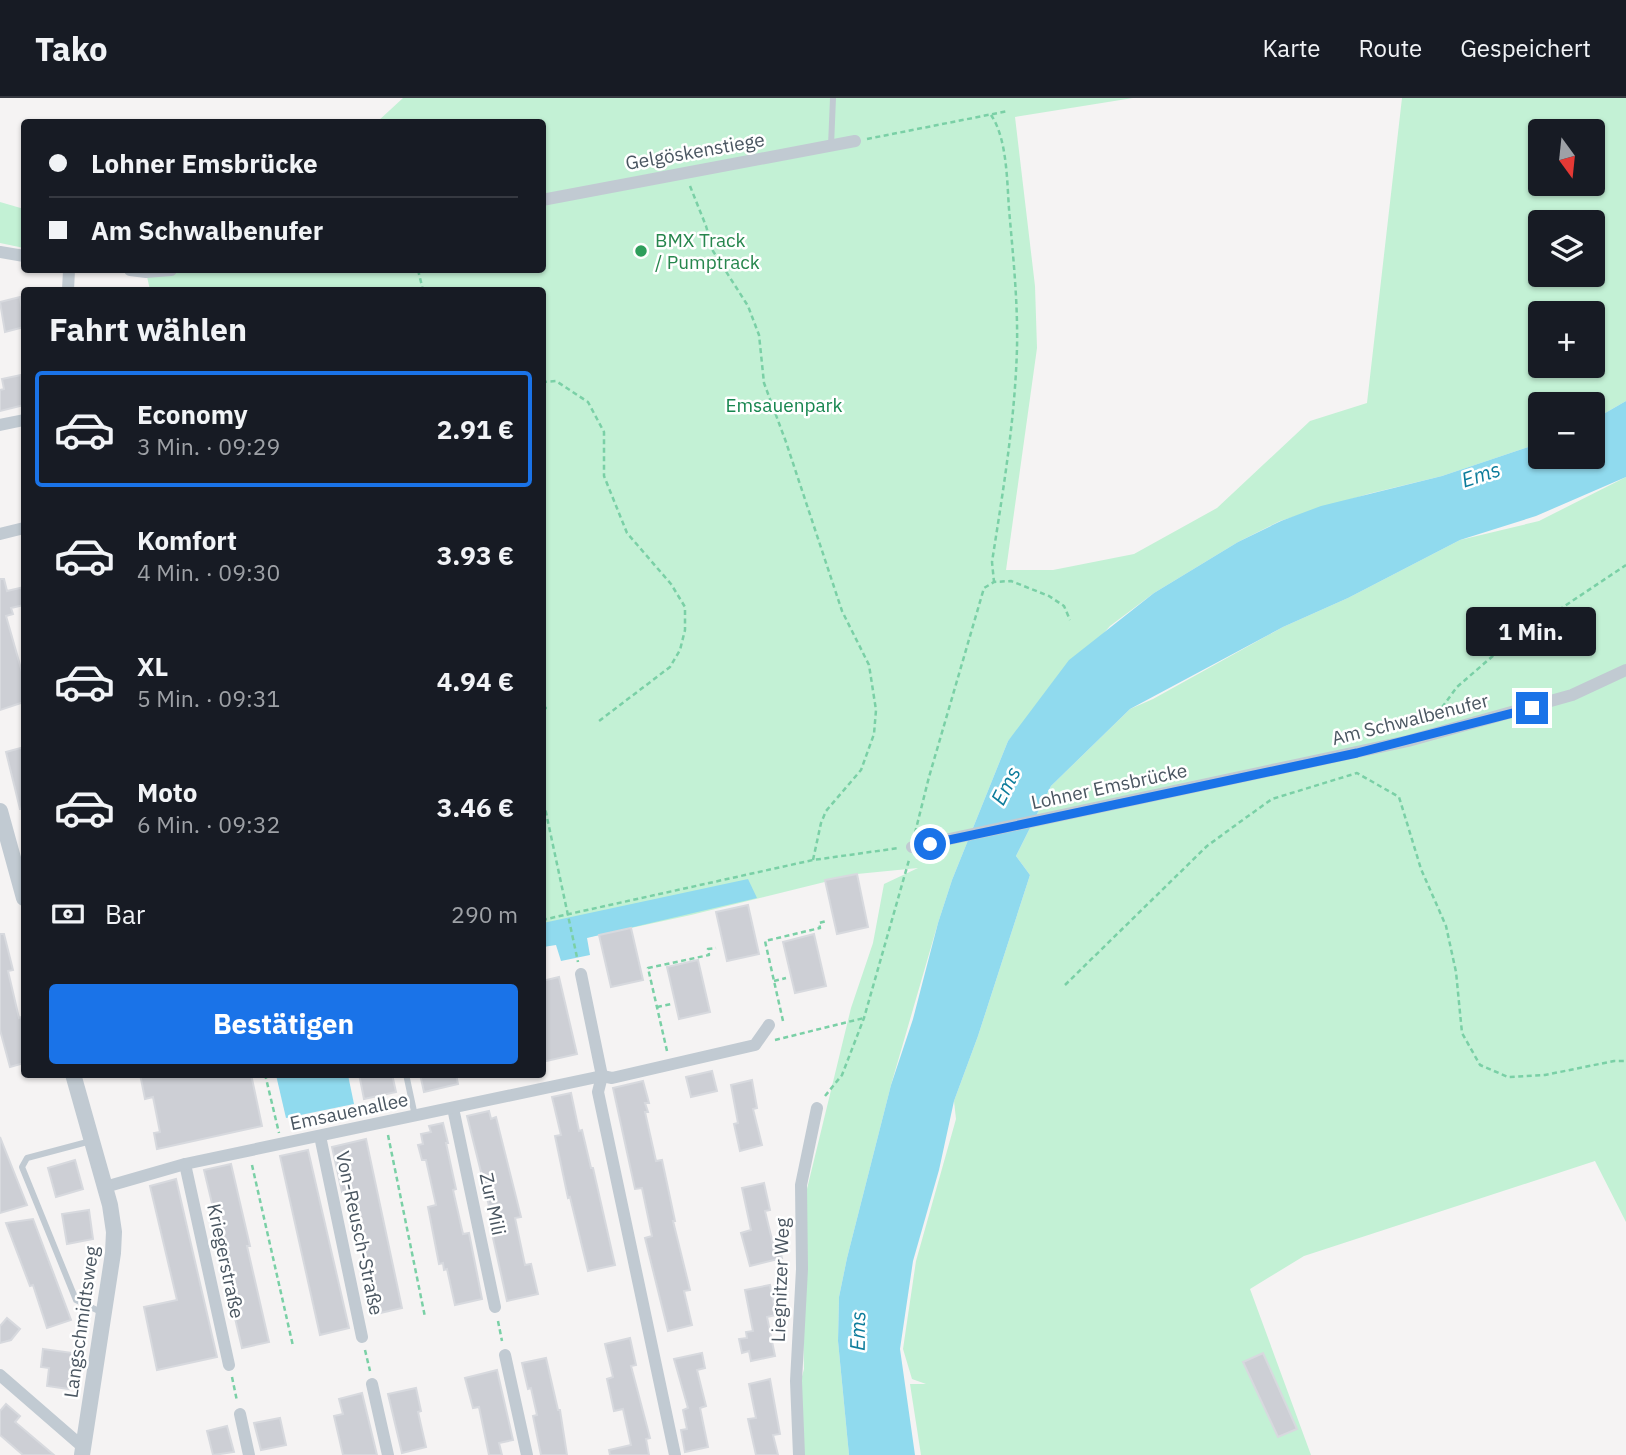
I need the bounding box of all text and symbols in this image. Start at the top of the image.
text: Tako [35,27,108,70]
text: Karte [1262,32,1321,64]
text: Route [1359,32,1422,64]
text: Gespeichert [1460,32,1591,64]
north arrow [1528,119,1605,196]
map controls [1528,119,1605,469]
street label: Gelgöskenstiege [624,127,766,175]
text: Lohner Emsbrücke [91,146,318,180]
button: layers [1528,210,1605,287]
text: Am Schwalbenufer [91,213,323,247]
place label: BMX Track / Pumptrack [655,228,760,274]
marker: BMX Track / Pumptrack [633,243,649,259]
button: + [1528,301,1605,378]
text: Fahrt wählen [49,308,247,350]
button: − [1528,392,1605,469]
park label: Emsauenpark [725,393,843,417]
text: Economy [137,397,248,431]
icon: car [53,398,116,461]
text: 2.91 € [437,412,514,446]
text: 3 Min. · 09:29 [137,431,280,461]
water label: Ems [1458,455,1504,493]
text: Komfort [137,523,237,557]
icon: car [53,524,116,587]
text: 3.93 € [437,538,514,572]
text: 4 Min. · 09:30 [137,557,280,587]
callout: 1 Min. [1467,606,1597,656]
text: 1 Min. [1498,616,1564,646]
text: XL [137,649,168,683]
icon: car [53,650,116,713]
text: 4.94 € [437,664,514,698]
text: 5 Min. · 09:31 [137,683,280,713]
street label: Am Schwalbenufer [1329,688,1491,750]
route end [1516,692,1548,724]
street label: Lohner Emsbrücke [1029,758,1189,814]
water label: Ems [984,761,1027,810]
text: Moto [137,775,197,809]
icon: car [53,776,116,839]
text: 3.46 € [437,790,514,824]
text: 6 Min. · 09:32 [137,809,280,839]
route start [914,828,946,860]
icon: cash [49,895,87,933]
text: Bar [105,897,145,931]
text: 290 m [451,899,518,929]
button: Bestätigen [49,984,518,1064]
street label: Emsauenallee [288,1087,410,1135]
street label: Von-Reusch-Straße [331,1149,389,1317]
street label: Zur Mili [475,1171,511,1237]
street label: Kriegerstraße [202,1201,250,1321]
street label: Liegnitzer Weg [766,1217,794,1343]
street label: Langschmidtsweg [58,1245,104,1399]
water label: Ems [843,1311,871,1351]

